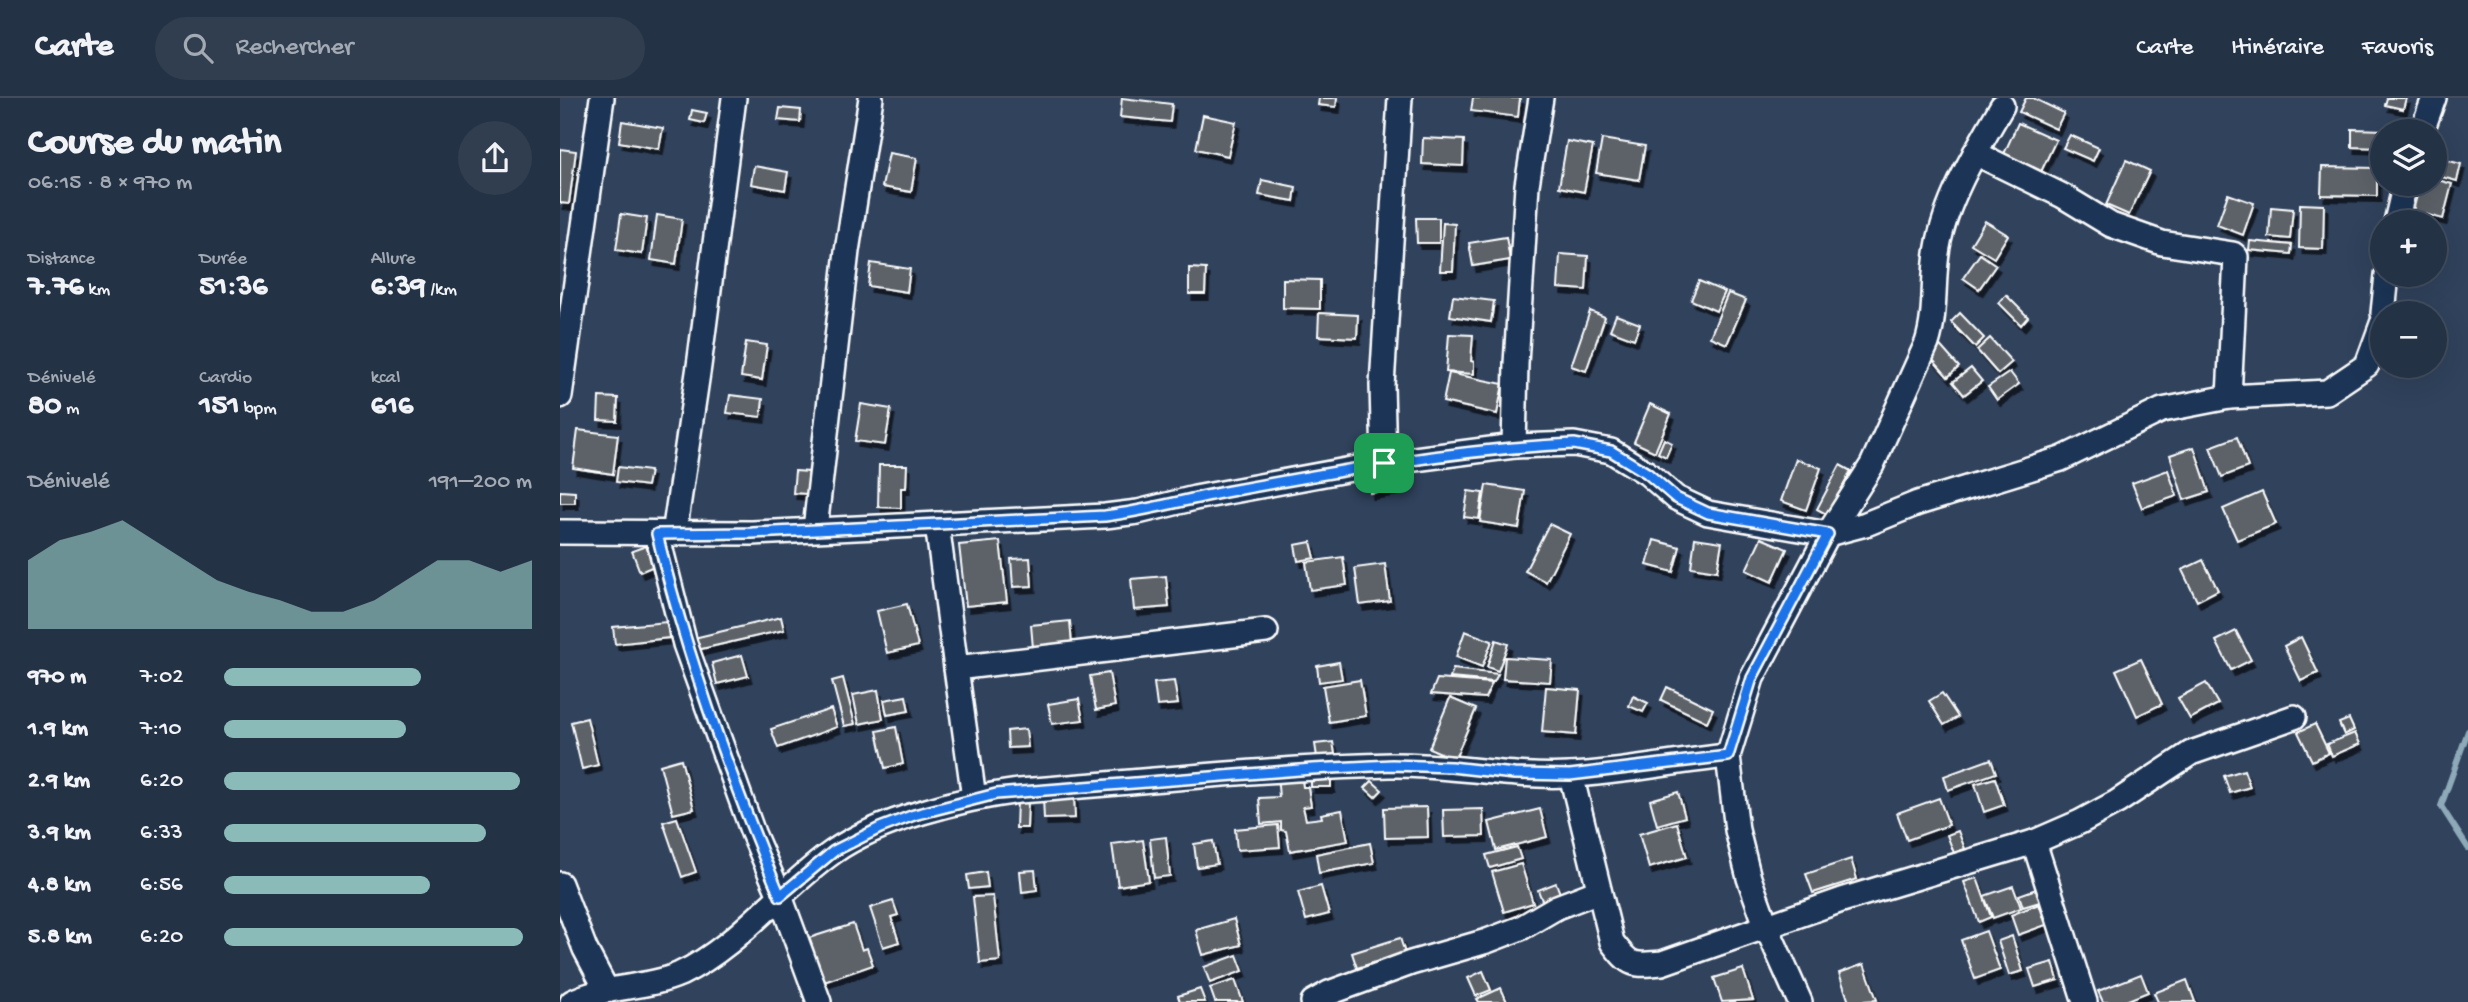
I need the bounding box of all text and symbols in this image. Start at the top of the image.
search box [155,17,645,80]
text: Carte [35,29,113,67]
icon: search [179,29,217,67]
text: Rechercher [235,33,353,64]
text: Carte [2136,34,2193,63]
text: Itinéraire [2231,34,2324,63]
text: Favoris [2362,34,2433,63]
map controls [2370,119,2447,378]
button: layers [2370,119,2447,196]
button: share [458,121,532,195]
text: Course du matin [28,122,281,166]
text: 06:15 · 8 × 970 m [28,170,192,197]
button: + [2370,210,2447,287]
text: Distance [28,248,95,271]
text: Durée [199,248,247,271]
text: Allure [371,248,416,271]
text: 7.76 [28,271,84,306]
text: 51:36 [199,271,267,306]
text: 6:39 [371,271,426,306]
text: km [84,279,110,302]
text: /km [426,279,457,302]
button: − [2370,301,2447,378]
text: Dénivelé [28,367,96,390]
text: Cardio [199,367,252,390]
text: kcal [371,367,400,390]
text: 80 [28,390,61,425]
text: 151 [199,390,239,425]
text: 616 [371,390,413,425]
text: m [61,398,79,421]
text: bpm [239,398,277,421]
pin [1354,433,1414,493]
icon: arrive [1365,444,1403,482]
text: Dénivelé [28,469,110,496]
text: 191–200 m [429,469,532,496]
text: 970 m [28,664,86,691]
text: 7:02 [140,664,184,691]
text: 1.9 km [28,716,88,743]
text: 7:10 [140,716,182,743]
text: 2.9 km [28,768,90,795]
text: 6:20 [140,768,183,795]
text: 3.9 km [28,820,91,847]
text: 6:33 [140,820,183,847]
text: 4.8 km [28,872,91,899]
text: 6:56 [140,872,183,899]
text: 5.8 km [28,924,92,951]
text: 6:20 [140,924,183,951]

